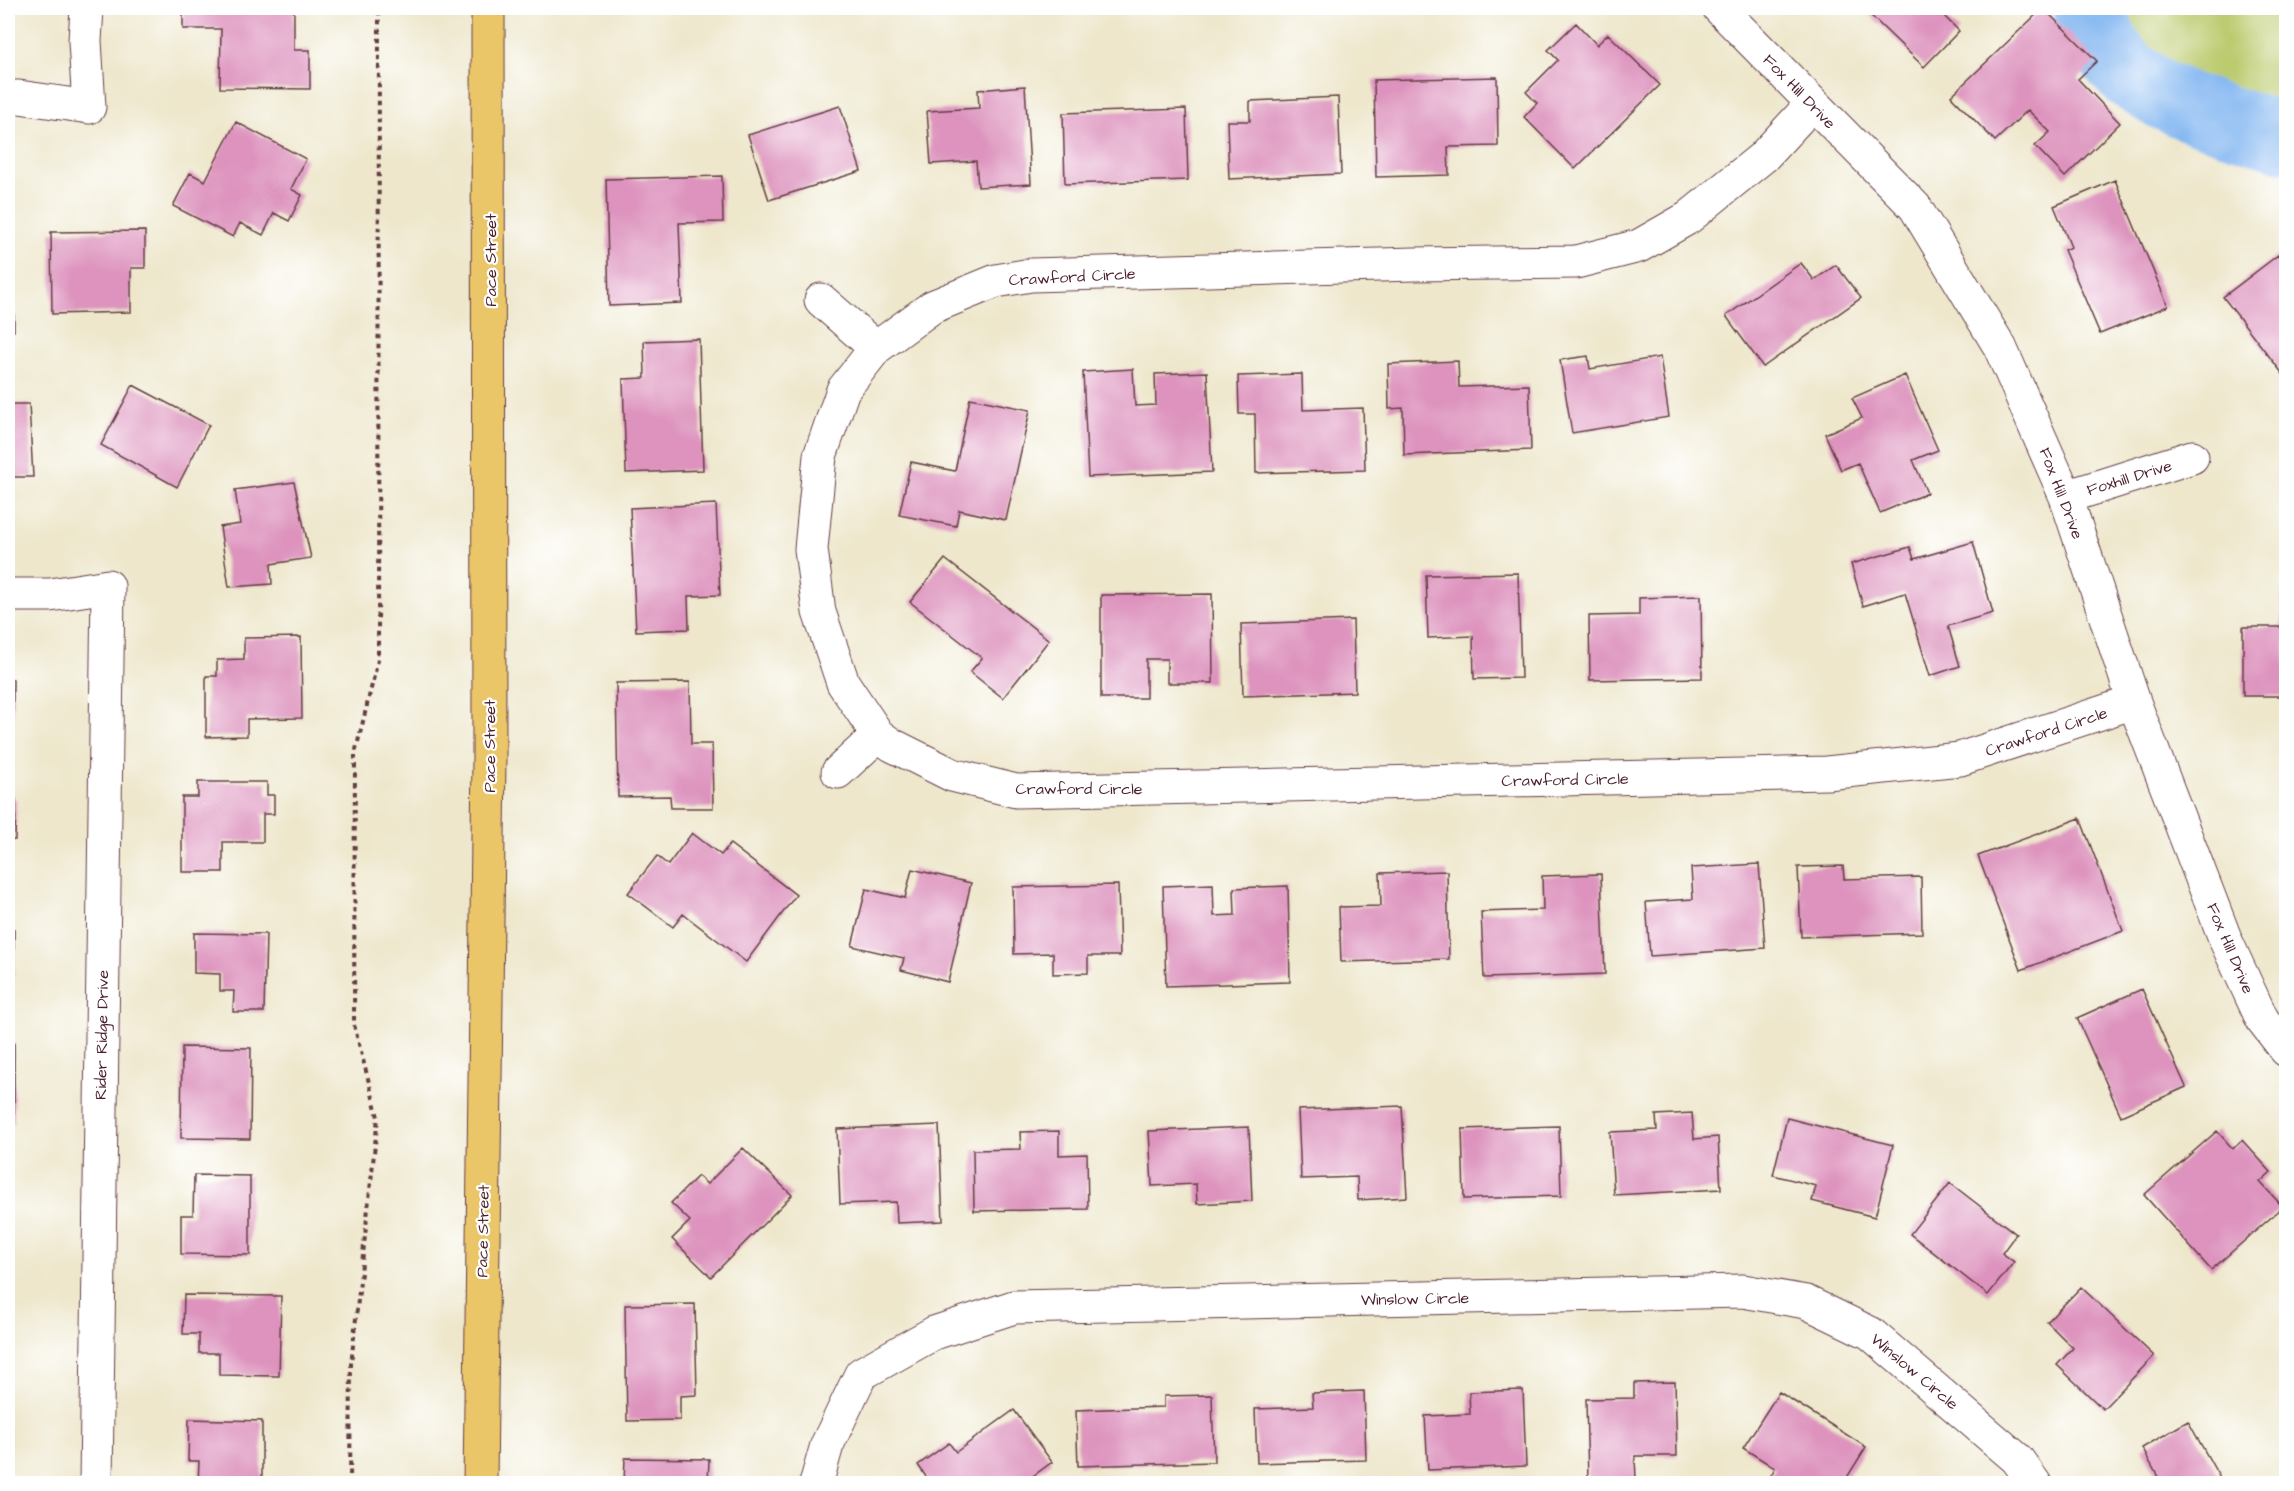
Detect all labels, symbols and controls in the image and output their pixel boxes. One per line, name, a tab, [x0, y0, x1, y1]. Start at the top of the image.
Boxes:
street label: Fox Hill Drive	[1758, 49, 1841, 134]
street label: Pace Street	[480, 213, 502, 306]
street label: Crawford Circle	[1008, 263, 1136, 291]
street label: Fox Hill Drive	[2034, 445, 2089, 542]
street label: Foxhill Drive	[2084, 454, 2175, 501]
street label: Pace Street	[479, 699, 501, 792]
street label: Crawford Circle	[1982, 702, 2110, 762]
street label: Crawford Circle	[1501, 768, 1629, 792]
street label: Crawford Circle	[1015, 778, 1143, 800]
street label: Fox Hill Drive	[2201, 900, 2259, 997]
street label: Rider Ridge Drive	[90, 970, 115, 1100]
street label: Pace Street	[471, 1184, 495, 1278]
street label: Winslow Circle	[1361, 1287, 1470, 1311]
street label: Winslow Circle	[1866, 1329, 1963, 1415]

